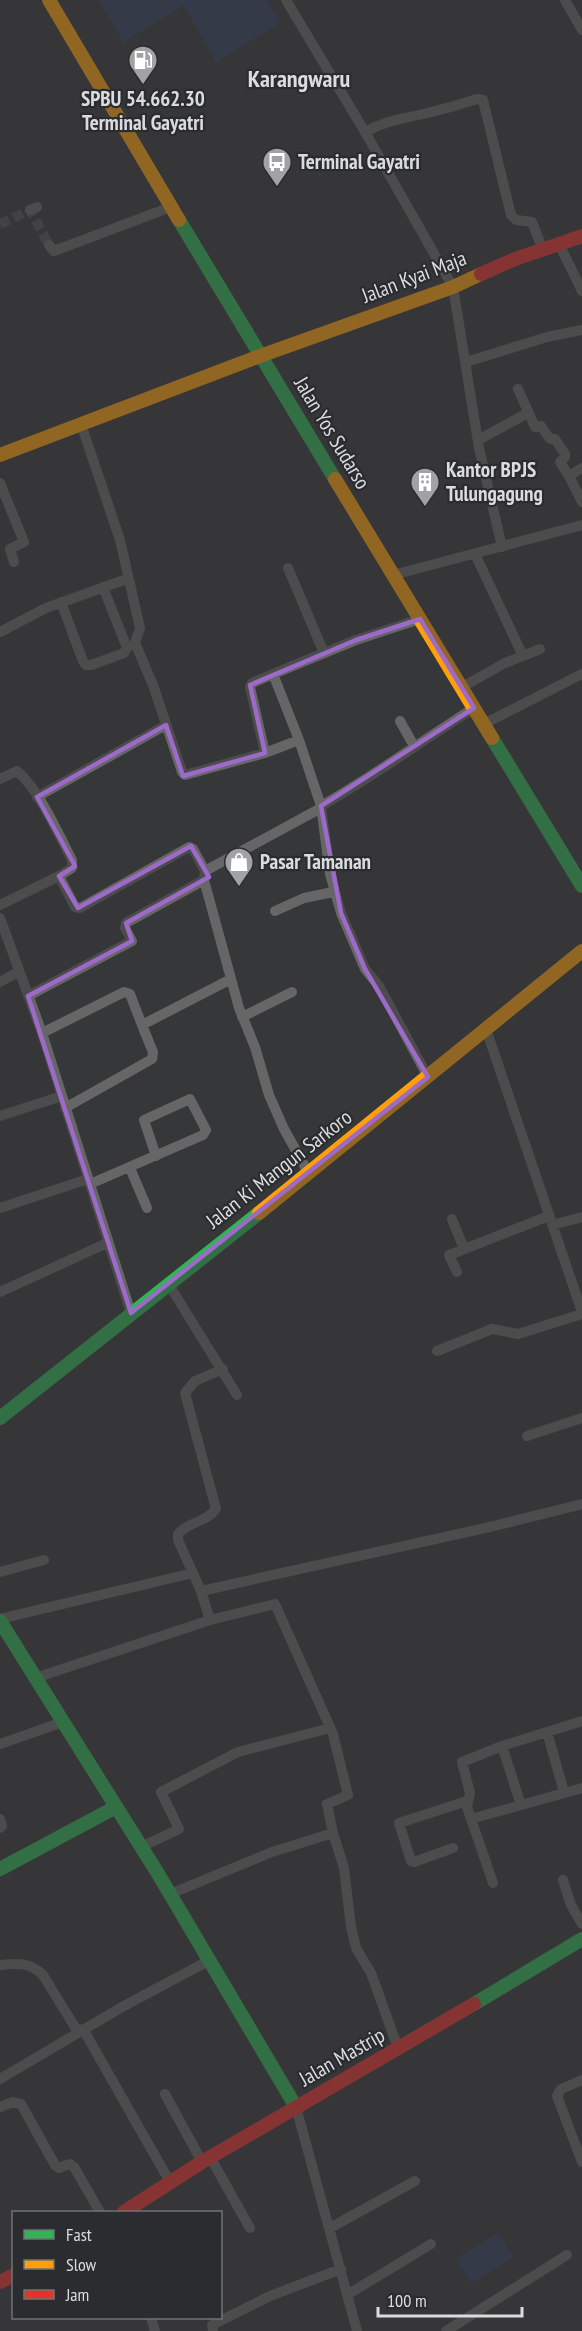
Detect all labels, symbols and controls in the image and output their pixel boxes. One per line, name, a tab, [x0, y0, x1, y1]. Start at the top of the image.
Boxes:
fuel station icon: SPBU 54.662.30 Terminal Gayatri	[127, 44, 159, 86]
district label: Karangwaru	[248, 63, 350, 94]
place label: SPBU 54.662.30 Terminal Gayatri	[81, 85, 205, 136]
bus stop icon: Terminal Gayatri	[261, 146, 293, 188]
place label: Terminal Gayatri	[298, 148, 420, 175]
street label: Jalan Kyai Maja	[357, 244, 470, 309]
street label: Jalan Yos Sudarso	[288, 371, 376, 494]
place label: Kantor BPJS Tulungagung	[446, 456, 543, 507]
building icon: Kantor BPJS Tulungagung	[409, 466, 441, 508]
shop icon: Pasar Tamanan	[223, 846, 255, 888]
place label: Pasar Tamanan	[260, 848, 371, 875]
street label: Jalan Ki Mangun Sarkoro	[200, 1103, 357, 1235]
street label: Jalan Mastrip	[293, 2021, 389, 2092]
legend	[12, 2211, 222, 2319]
text: Fast	[66, 2223, 92, 2246]
text: Slow	[66, 2253, 97, 2276]
scale bar	[378, 2280, 522, 2318]
text: Jam	[65, 2283, 89, 2306]
text: 100 m	[387, 2289, 427, 2312]

